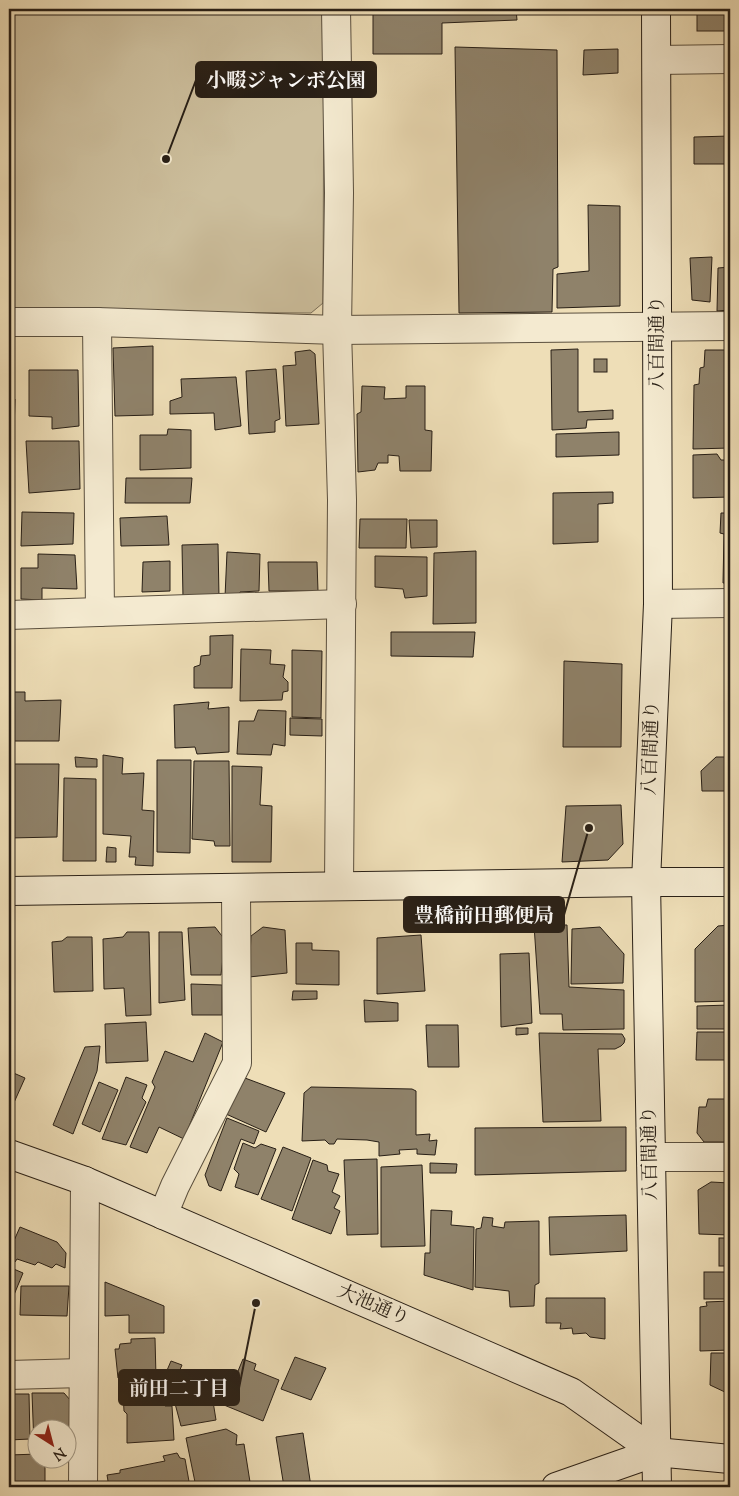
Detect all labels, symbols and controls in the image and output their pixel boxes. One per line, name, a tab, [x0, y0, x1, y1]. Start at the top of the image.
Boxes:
callout: 小畷ジャンボ公園	[196, 62, 376, 97]
text: 小畷ジャンボ公園	[206, 68, 366, 97]
street label: 八百間通り	[645, 295, 672, 391]
street label: 八百間通り	[637, 700, 667, 796]
callout: 豊橋前田郵便局	[404, 897, 564, 932]
text: 豊橋前田郵便局	[414, 903, 554, 932]
street label: 八百間通り	[637, 1105, 665, 1201]
street label: 大池通り	[333, 1279, 413, 1333]
callout: 前田二丁目	[119, 1370, 239, 1405]
text: 前田二丁目	[129, 1376, 229, 1405]
north arrow	[28, 1418, 78, 1468]
text: N	[48, 1442, 69, 1464]

